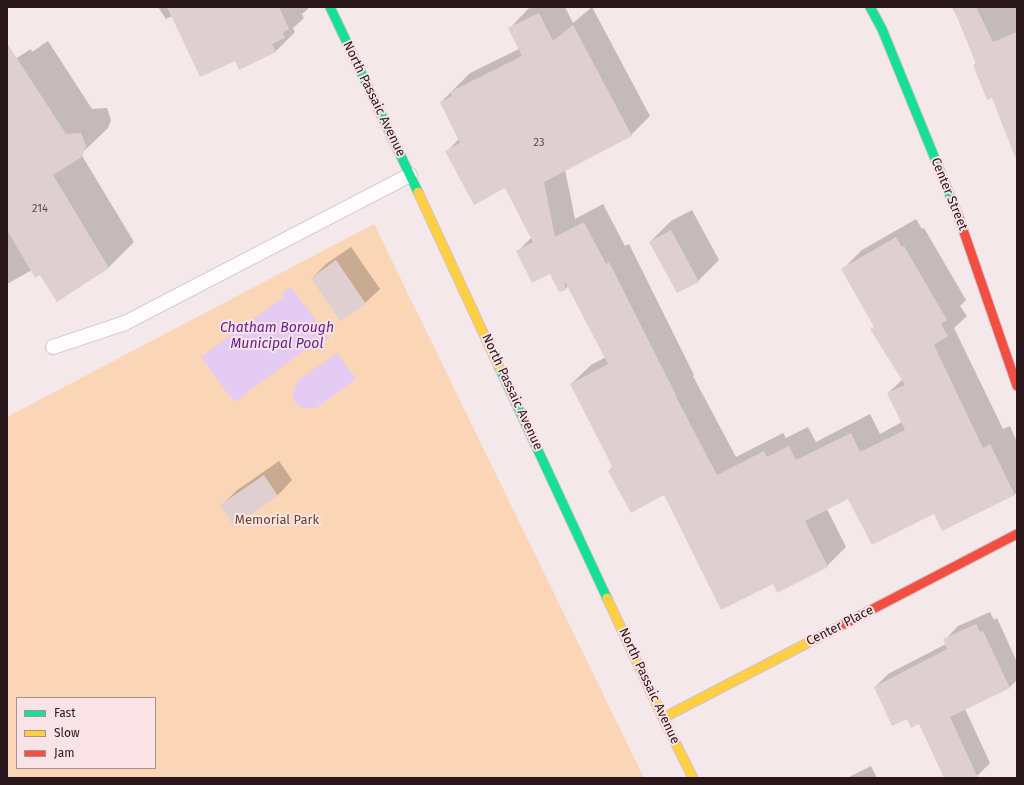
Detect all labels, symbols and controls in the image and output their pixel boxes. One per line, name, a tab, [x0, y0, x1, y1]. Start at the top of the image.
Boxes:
street label: North Passaic Avenue	[339, 39, 409, 159]
house number: 23	[534, 136, 544, 150]
street label: Center Street	[927, 155, 971, 233]
house number: 214	[32, 202, 48, 216]
water label: Chatham Borough Municipal Pool	[220, 320, 334, 352]
street label: North Passaic Avenue	[478, 331, 546, 453]
park label: Memorial Park	[235, 512, 319, 528]
street label: Center Place	[804, 602, 876, 650]
street label: North Passaic Avenue	[615, 625, 683, 747]
legend	[16, 697, 156, 769]
text: Fast	[54, 706, 76, 720]
text: Slow	[54, 726, 80, 740]
text: Jam	[54, 746, 74, 760]

